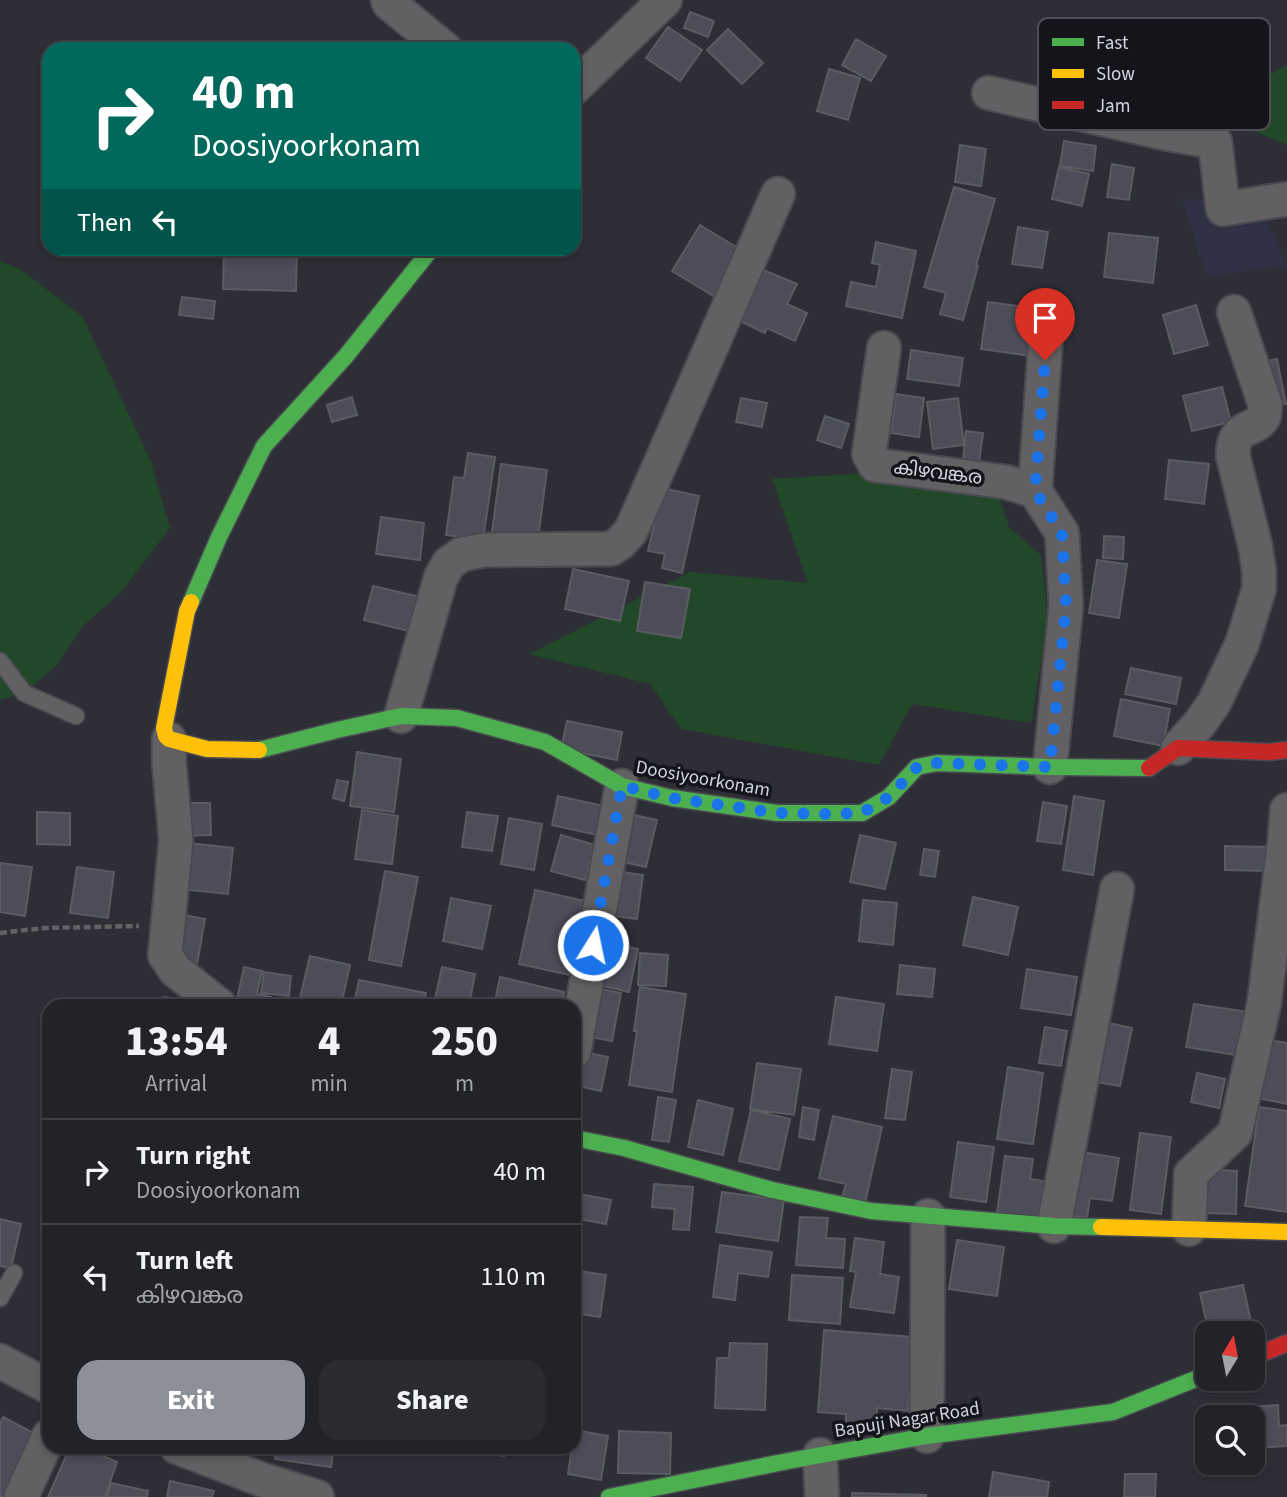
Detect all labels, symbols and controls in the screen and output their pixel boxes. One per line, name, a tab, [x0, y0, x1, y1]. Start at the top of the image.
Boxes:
legend	[1038, 18, 1270, 130]
text: Fast	[1096, 30, 1129, 57]
text: 40 m	[192, 58, 296, 128]
text: Slow	[1096, 61, 1135, 88]
icon: right	[77, 70, 168, 161]
text: Jam	[1096, 93, 1130, 120]
text: Doosiyoorkonam	[192, 123, 421, 169]
icon: left	[146, 203, 184, 241]
text: Then	[77, 204, 132, 241]
pin	[1015, 288, 1075, 360]
icon: arrive	[1026, 299, 1064, 337]
street label: കിഴവങ്കര	[892, 454, 984, 492]
street label: Doosiyoorkonam	[634, 754, 772, 804]
position arrow	[556, 908, 630, 982]
text: 13:54	[125, 1012, 228, 1072]
text: 4	[318, 1012, 340, 1072]
text: 250	[431, 1012, 498, 1072]
text: Arrival	[145, 1067, 207, 1100]
text: min	[311, 1067, 348, 1100]
text: m	[455, 1067, 474, 1100]
text: Turn right	[136, 1137, 251, 1174]
icon: right	[77, 1153, 115, 1191]
text: 40 m	[493, 1153, 546, 1190]
text: Doosiyoorkonam	[136, 1174, 301, 1207]
text: Turn left	[136, 1242, 233, 1279]
icon: left	[77, 1258, 115, 1296]
text: 110 m	[480, 1258, 546, 1295]
text: കിഴവങ്കര	[136, 1279, 243, 1312]
north arrow	[1195, 1321, 1265, 1391]
map controls	[1195, 1321, 1265, 1475]
button: Exit	[77, 1360, 305, 1440]
button: Share	[319, 1360, 546, 1440]
street label: Bapuji Nagar Road	[832, 1395, 982, 1445]
button: search	[1195, 1405, 1265, 1475]

